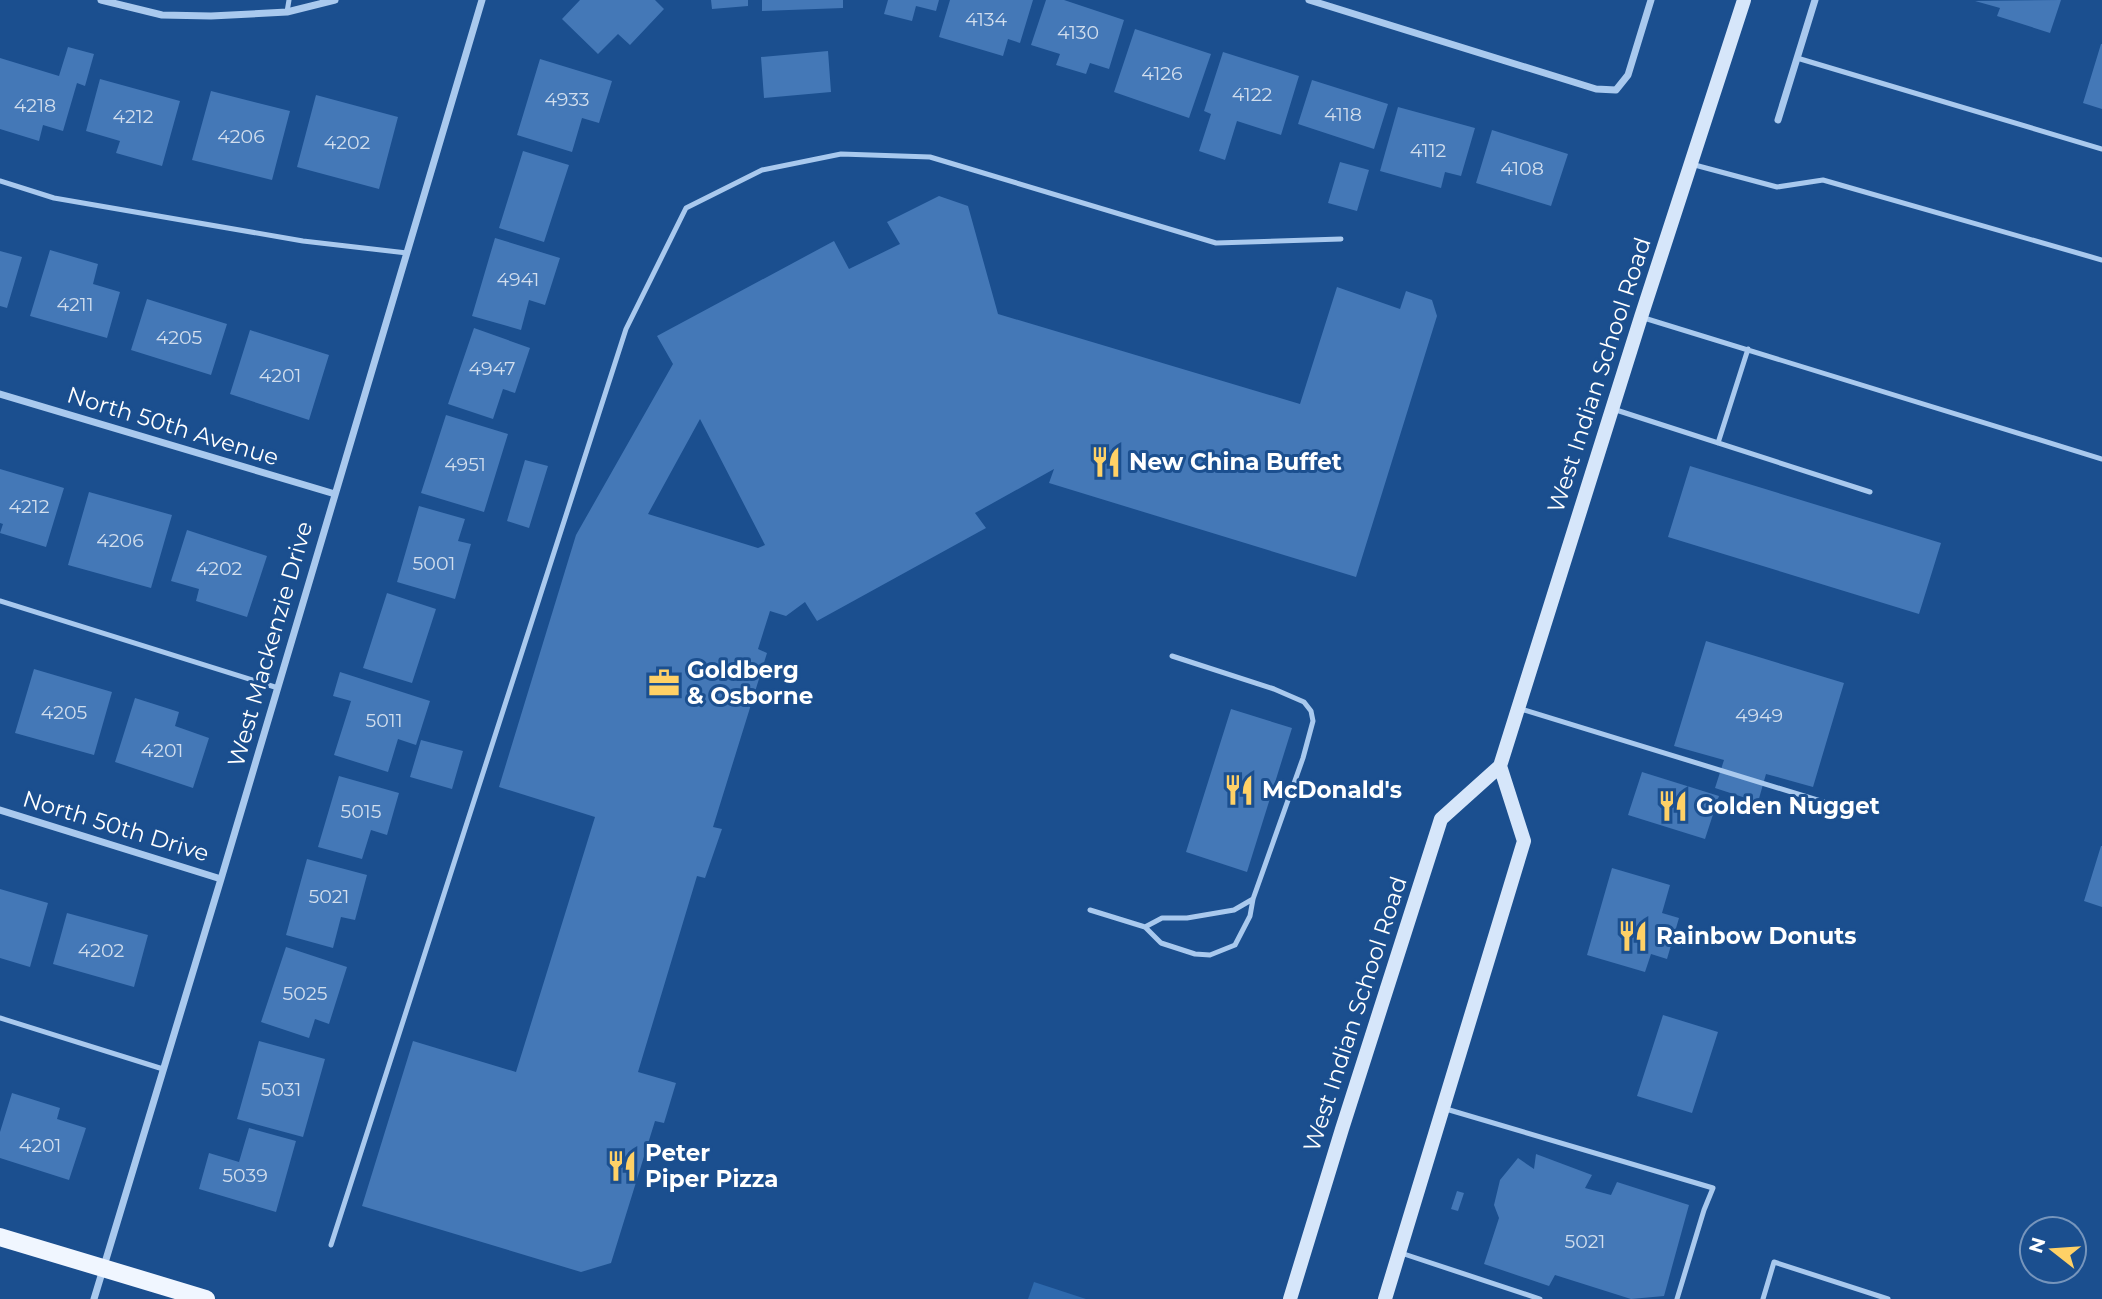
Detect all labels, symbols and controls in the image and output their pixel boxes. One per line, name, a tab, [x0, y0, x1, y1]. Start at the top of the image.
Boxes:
house number: 4134	[965, 8, 1008, 31]
house number: 4130	[1057, 21, 1099, 44]
house number: 4126	[1141, 62, 1183, 85]
house number: 4122	[1232, 83, 1272, 106]
house number: 4933	[544, 88, 590, 111]
house number: 4218	[14, 94, 56, 117]
house number: 4118	[1324, 103, 1362, 126]
house number: 4212	[113, 105, 154, 128]
house number: 4206	[217, 125, 265, 148]
house number: 4202	[324, 131, 371, 154]
house number: 4112	[1410, 139, 1446, 162]
house number: 4108	[1500, 157, 1544, 180]
street label: West Indian School Road	[1541, 234, 1657, 516]
house number: 4941	[497, 268, 539, 291]
house number: 4211	[56, 293, 94, 316]
house number: 4205	[156, 326, 203, 349]
house number: 4947	[469, 357, 515, 380]
house number: 4201	[259, 364, 301, 387]
street label: North 50th Avenue	[64, 380, 282, 472]
restaurant icon: New China Buffet	[1089, 445, 1123, 479]
place label: New China Buffet	[1129, 448, 1342, 476]
house number: 4951	[444, 453, 486, 476]
house number: 4212	[9, 495, 50, 518]
street label: West Mackenzie Drive	[222, 518, 318, 770]
house number: 4206	[96, 529, 144, 552]
house number: 5001	[413, 552, 455, 575]
house number: 4202	[196, 557, 243, 580]
place label: Goldberg & Osborne	[687, 656, 813, 710]
office icon: Goldberg & Osborne	[647, 666, 681, 700]
house number: 4205	[41, 701, 88, 724]
house number: 4949	[1735, 704, 1783, 727]
house number: 5011	[365, 709, 403, 732]
house number: 4201	[141, 739, 183, 762]
restaurant icon: McDonald's	[1222, 773, 1256, 807]
place label: McDonald's	[1262, 776, 1402, 804]
street label: North 50th Drive	[20, 784, 212, 868]
restaurant icon: Golden Nugget	[1656, 789, 1690, 823]
place label: Golden Nugget	[1696, 792, 1880, 820]
house number: 5015	[341, 800, 382, 823]
street label: West Indian School Road	[1297, 873, 1413, 1155]
house number: 5021	[309, 885, 349, 908]
restaurant icon: Rainbow Donuts	[1616, 919, 1650, 953]
place label: Rainbow Donuts	[1656, 922, 1856, 950]
house number: 4202	[78, 939, 125, 962]
house number: 5025	[283, 982, 328, 1005]
house number: 5031	[261, 1078, 301, 1101]
house number: 4201	[19, 1134, 61, 1157]
place label: Peter Piper Pizza	[645, 1139, 779, 1193]
restaurant icon: Peter Piper Pizza	[605, 1149, 639, 1183]
house number: 5039	[222, 1164, 268, 1187]
north arrow	[2018, 1215, 2088, 1285]
house number: 5021	[1565, 1230, 1605, 1253]
text: N	[2024, 1234, 2050, 1256]

